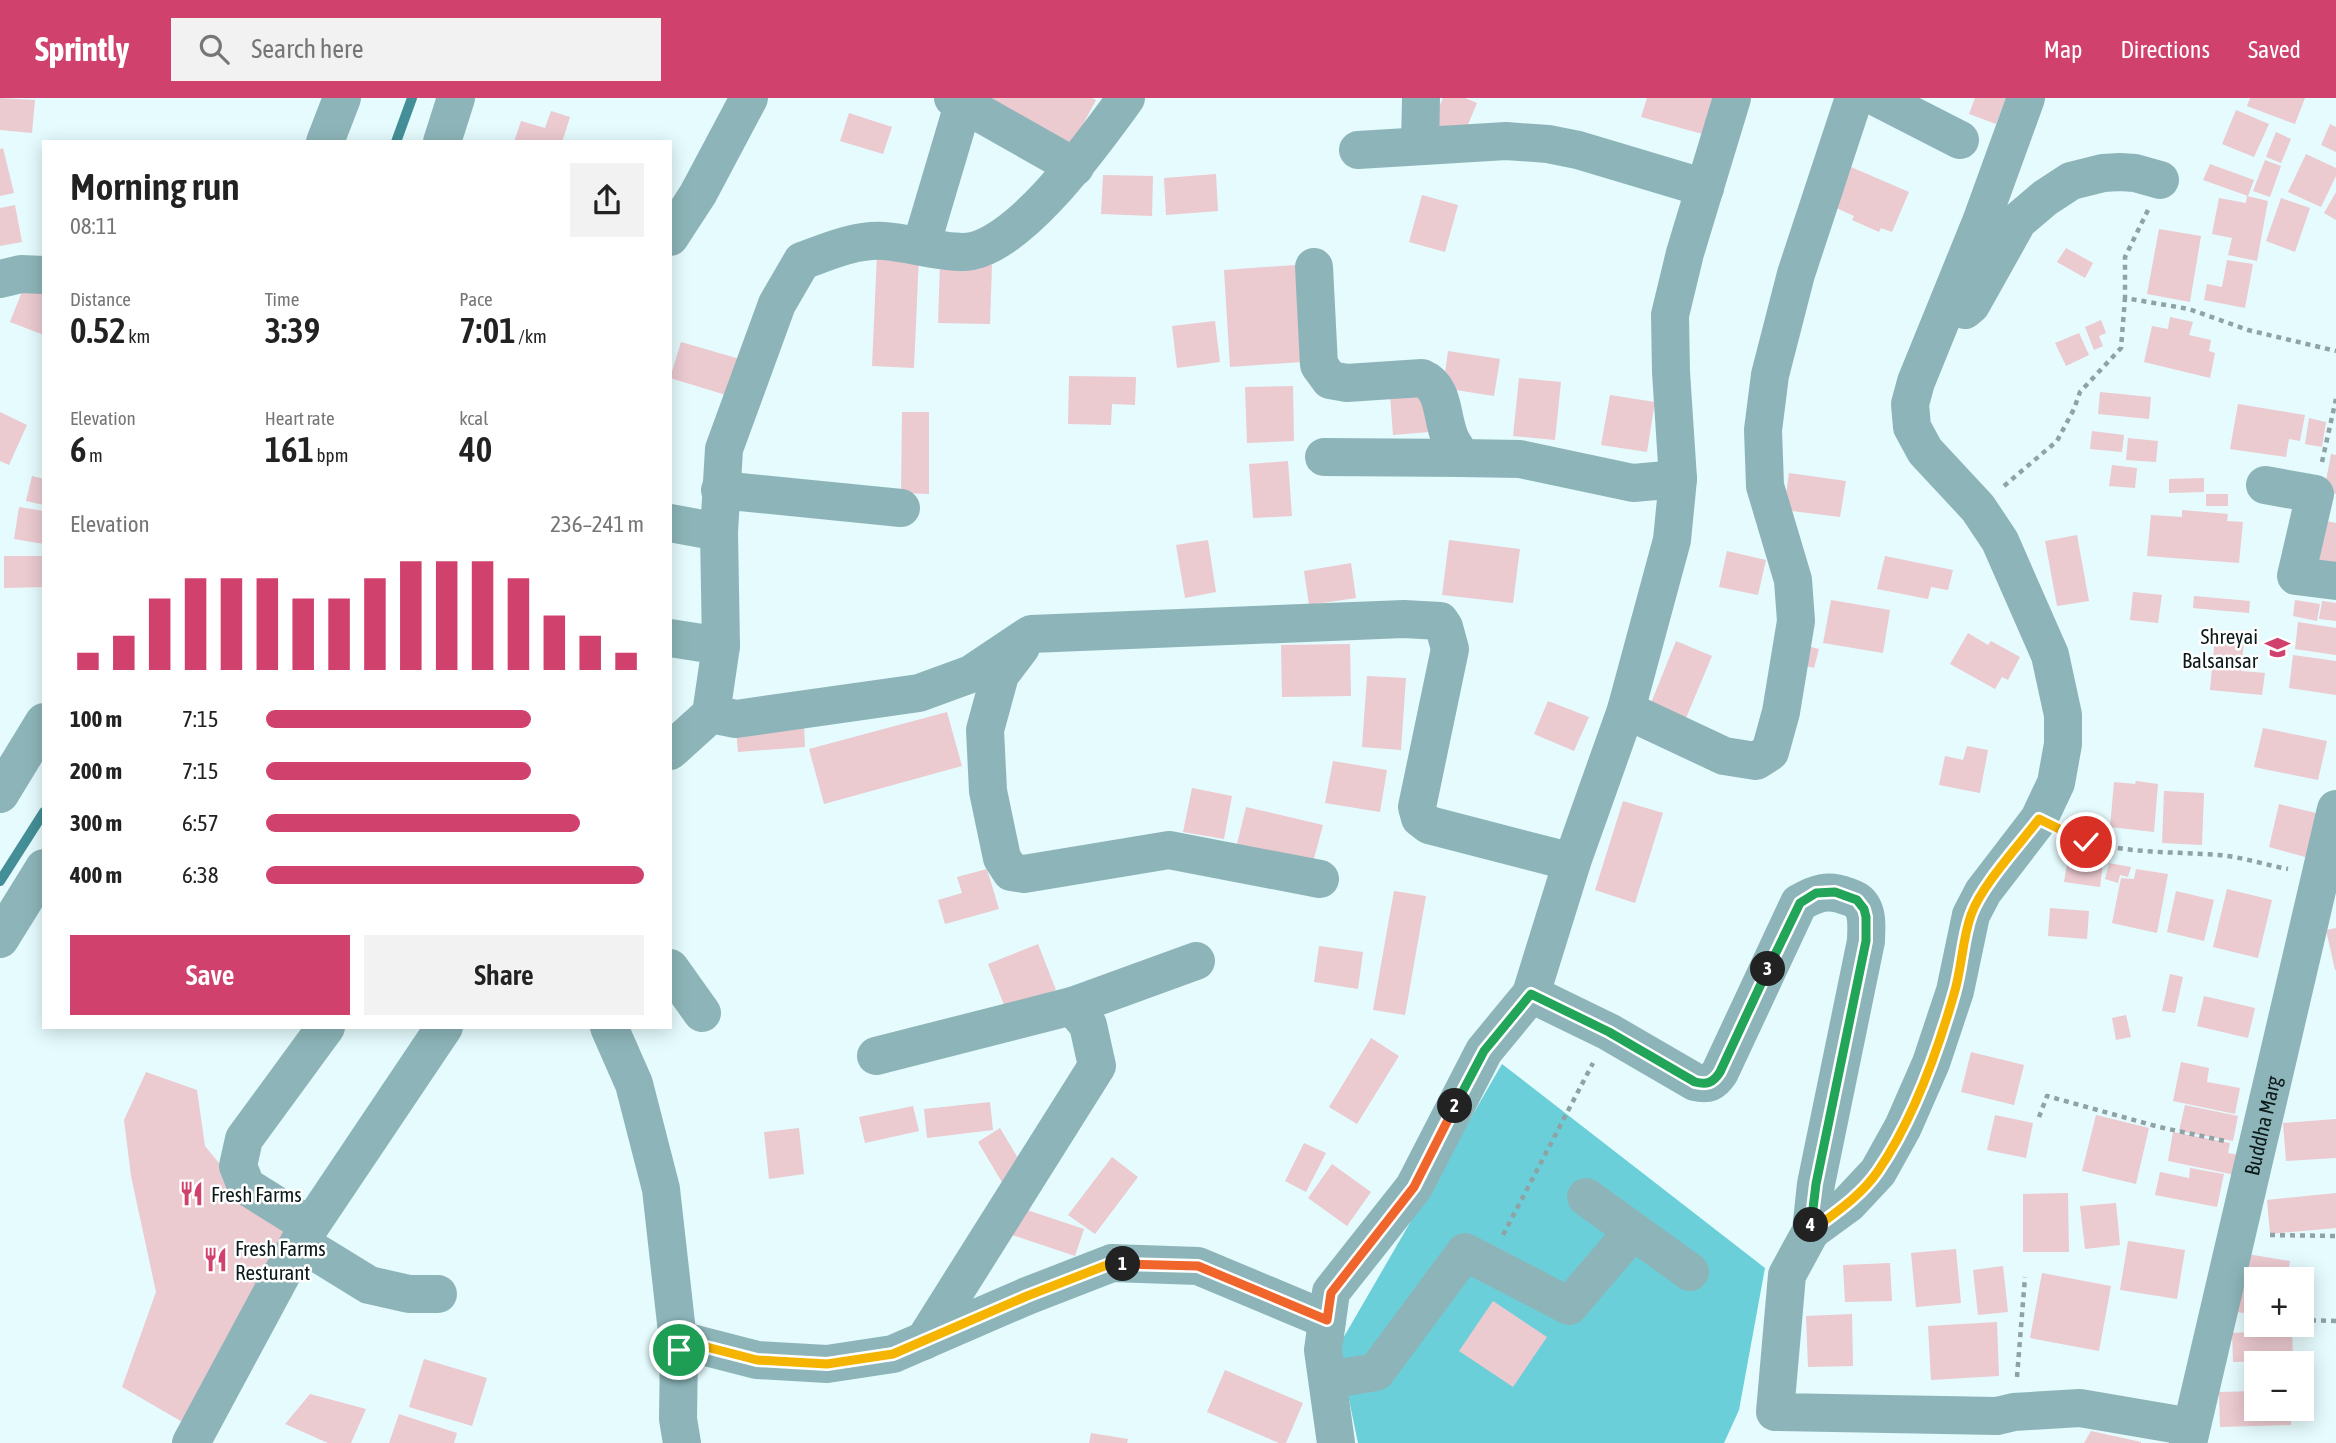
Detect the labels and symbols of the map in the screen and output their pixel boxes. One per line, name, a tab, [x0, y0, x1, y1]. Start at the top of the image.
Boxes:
place label: Shreyai Balsansar	[2182, 624, 2259, 672]
school or university icon: Shreyai Balsansar	[2264, 634, 2292, 662]
pin	[2056, 812, 2116, 872]
pin: 3	[1750, 952, 1786, 986]
street label: Buddha Marg	[2239, 1073, 2285, 1178]
pin: 2	[1438, 1088, 1472, 1124]
restaurant icon: Fresh Farms	[177, 1180, 205, 1208]
place label: Fresh Farms	[211, 1182, 302, 1206]
pin: 4	[1794, 1208, 1828, 1242]
place label: Fresh Farms Resturant	[235, 1236, 326, 1284]
restaurant icon: Fresh Farms Resturant	[201, 1246, 229, 1274]
pin: 1	[1106, 1246, 1140, 1282]
pin	[649, 1320, 709, 1380]

